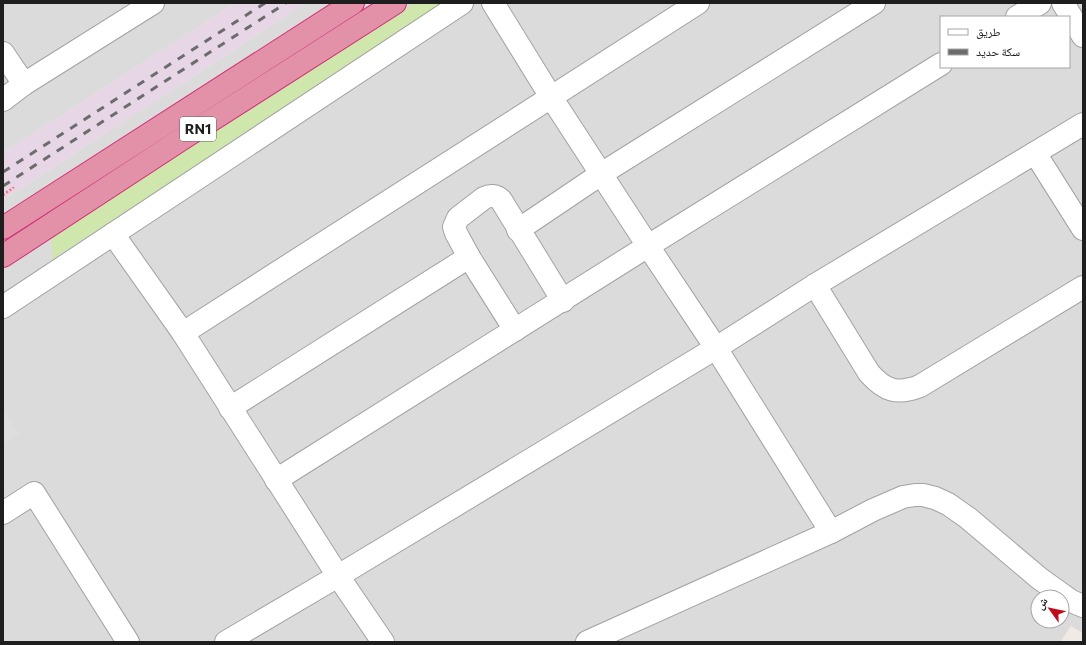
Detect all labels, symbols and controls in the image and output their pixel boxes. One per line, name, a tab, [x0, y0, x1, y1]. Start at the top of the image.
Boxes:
legend	[940, 16, 1070, 68]
text: طريق	[976, 24, 1001, 39]
text: سكة حديد	[976, 44, 1020, 59]
road number: RN1	[180, 117, 216, 141]
north arrow	[1030, 589, 1070, 629]
text: ش	[1033, 595, 1052, 613]

